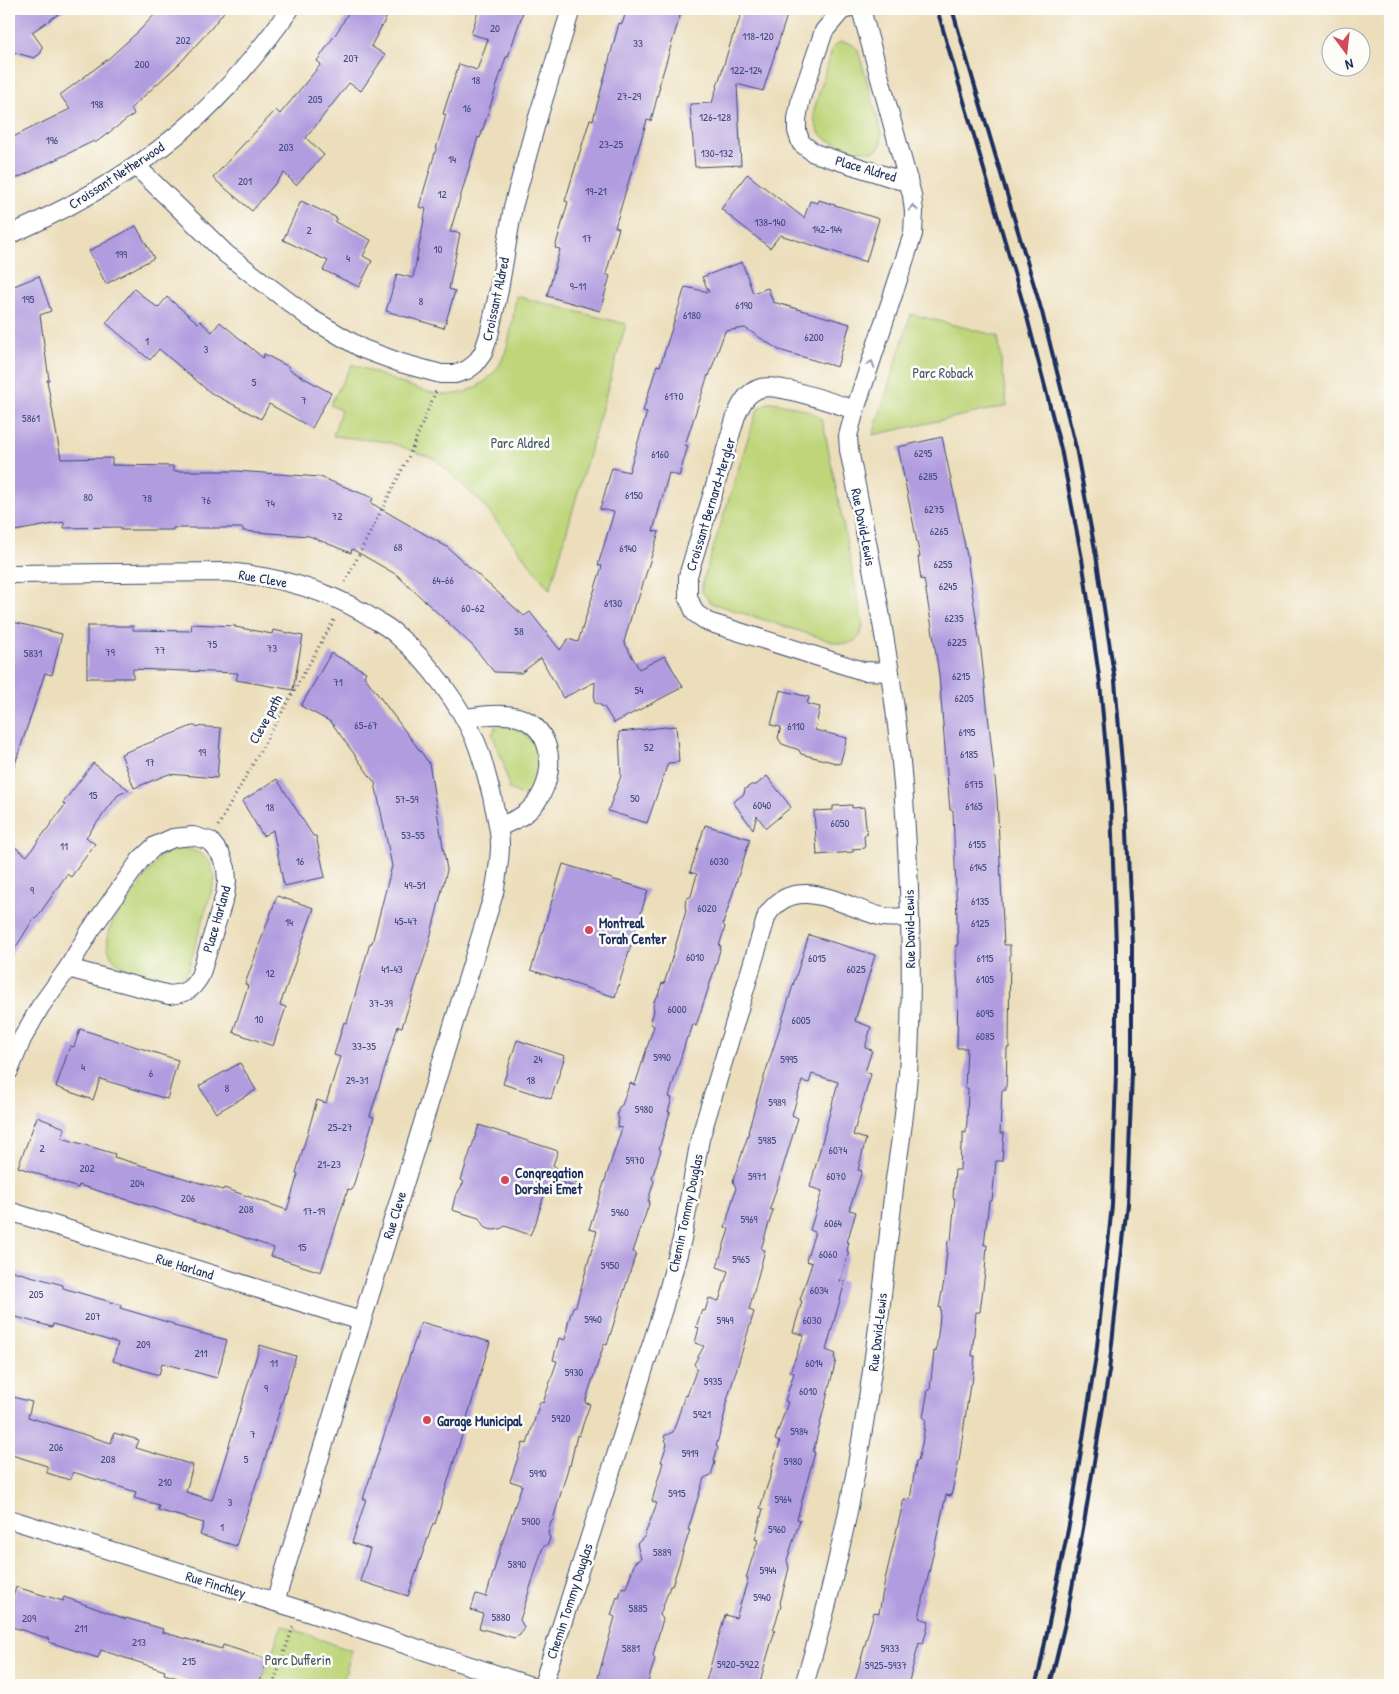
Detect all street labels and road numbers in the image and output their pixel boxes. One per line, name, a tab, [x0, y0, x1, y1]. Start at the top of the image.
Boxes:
street label: Croissant Netherwood	[65, 137, 168, 213]
street label: Place Aldred	[833, 150, 899, 186]
street label: Croissant Aldred	[477, 255, 513, 343]
street label: Croissant Bernard-Mergler	[681, 434, 741, 574]
street label: Rue David-Lewis	[847, 487, 881, 567]
street label: Rue Cleve	[237, 564, 289, 592]
street label: Cleve path	[244, 691, 287, 748]
street label: Place Harland	[197, 883, 235, 955]
street label: Rue David-Lewis	[899, 890, 919, 968]
street label: Chemin Tommy Douglas	[663, 1152, 708, 1274]
street label: Rue Cleve	[378, 1188, 410, 1241]
street label: Rue Harland	[154, 1248, 217, 1284]
street label: Rue David-Lewis	[863, 1292, 891, 1372]
street label: Chemin Tommy Douglas	[541, 1541, 598, 1662]
street label: Rue Finchley	[183, 1566, 248, 1603]

